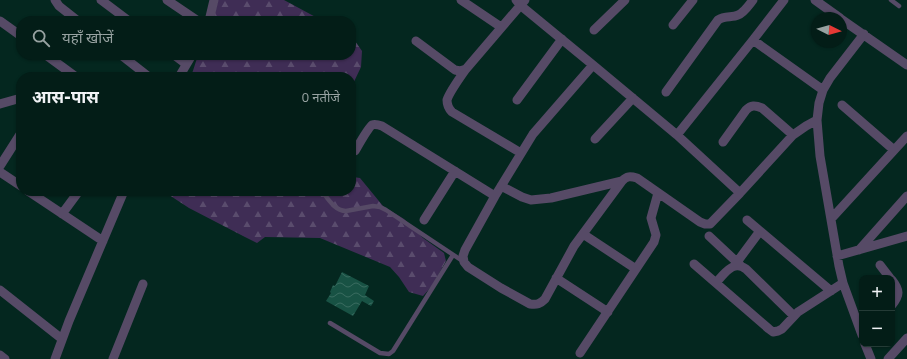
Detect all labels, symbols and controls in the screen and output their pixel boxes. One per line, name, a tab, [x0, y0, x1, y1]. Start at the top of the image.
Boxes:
north arrow	[811, 12, 847, 48]
search box	[16, 16, 356, 60]
icon: search	[30, 27, 52, 49]
text: यहाँ खोजें	[62, 28, 113, 47]
text: आस-पास	[32, 86, 99, 108]
text: 0 नतीजे	[301, 89, 340, 106]
map controls	[859, 275, 895, 347]
button: +	[859, 275, 895, 311]
button: −	[859, 311, 895, 347]

